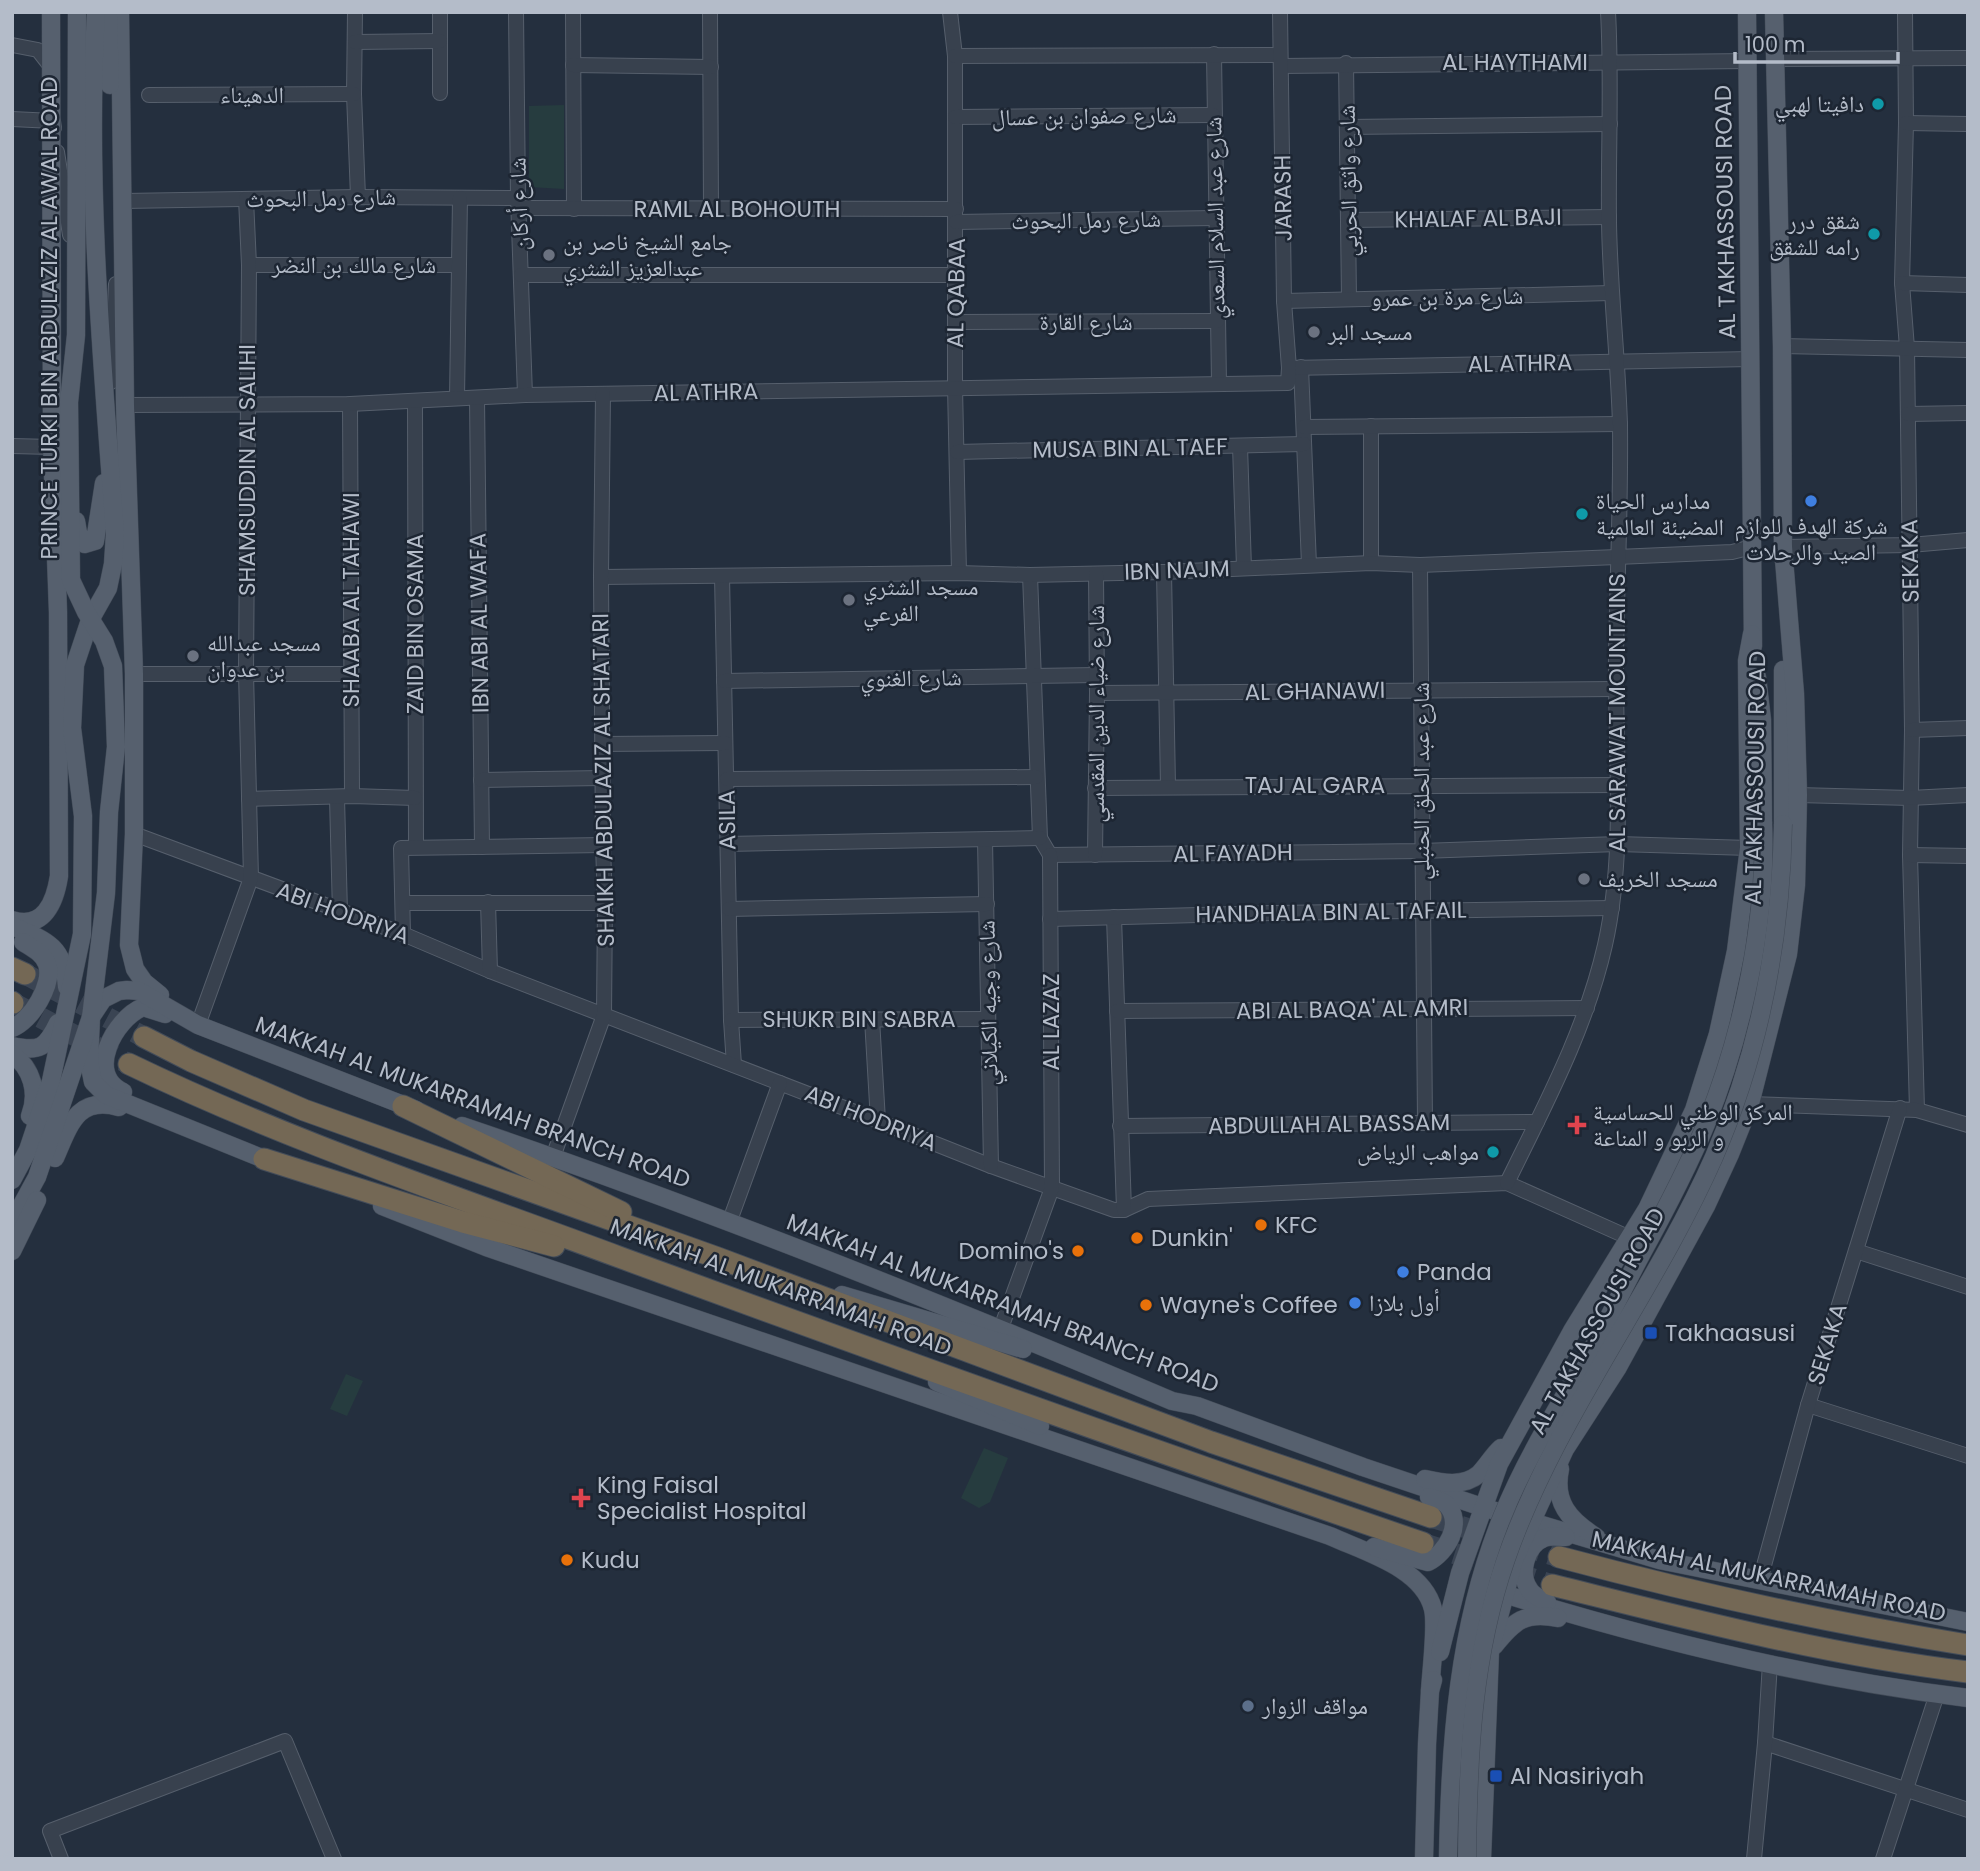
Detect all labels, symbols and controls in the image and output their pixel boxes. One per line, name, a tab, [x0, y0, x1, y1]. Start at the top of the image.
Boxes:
scale bar	[1735, 21, 1898, 65]
text: 100 m	[1745, 30, 1805, 59]
street label: AL HAYTHAMI	[1442, 46, 1588, 78]
street label: PRINCE TURKI BIN ABDULAZIZ AL AWAL ROAD	[33, 77, 65, 559]
street label: الدهيناء	[220, 79, 284, 111]
street label: AL TAKHASSOUSI ROAD	[1707, 85, 1743, 339]
place label: دافيتا لهبي	[1775, 88, 1864, 123]
marker: دافيتا لهبي	[1870, 96, 1886, 112]
street label: شارع صفوان بن عسال	[991, 98, 1177, 134]
street label: شارع واثق الحربي	[1331, 105, 1368, 257]
street label: شارع عبد السلام السعدي	[1197, 116, 1236, 320]
street label: JARASH	[1266, 154, 1300, 242]
street label: شارع أركان	[501, 157, 537, 251]
street label: شارع رمل البحوث	[246, 181, 396, 215]
street label: RAML AL BOHOUTH	[633, 193, 841, 225]
street label: KHALAF AL BAJI	[1394, 201, 1562, 235]
street label: شارع رمل البحوث	[1011, 203, 1161, 237]
place label: شقق درر رامه للشقق	[1769, 205, 1860, 263]
place label: جامع الشيخ ناصر بن عبدالعزيز الشثري	[563, 226, 732, 287]
marker: شقق درر رامه للشقق	[1866, 226, 1882, 242]
street label: AL QABAA	[939, 238, 973, 348]
marker: جامع الشيخ ناصر بن عبدالعزيز الشثري	[541, 247, 557, 263]
street label: شارع مالك بن النضر	[271, 249, 436, 281]
street label: شارع مرة بن عمرو	[1371, 280, 1523, 314]
street label: شارع القارة	[1039, 306, 1133, 338]
place label: مسجد البر	[1327, 316, 1412, 348]
marker: مسجد البر	[1306, 324, 1322, 340]
street label: SHAMSUDDIN AL SALIHI	[231, 344, 263, 596]
street label: AL ATHRA	[1467, 346, 1573, 380]
street label: AL ATHRA	[653, 375, 759, 409]
street label: MUSA BIN AL TAEF	[1032, 430, 1228, 466]
place label: مدارس الحياة المضيئة العالمية	[1596, 485, 1724, 543]
street label: SHAABA AL TAHAWI	[335, 492, 367, 708]
marker: شركة الهدف للوازم الصيد والرحلات	[1803, 493, 1819, 509]
marker: مدارس الحياة المضيئة العالمية	[1574, 506, 1590, 522]
place label: شركة الهدف للوازم الصيد والرحلات	[1734, 510, 1888, 568]
street label: SEKAKA	[1893, 519, 1927, 603]
street label: IBN ABI AL WAFA	[461, 533, 497, 713]
street label: ZAID BIN OSAMA	[399, 534, 431, 714]
street label: IBN NAJM	[1124, 552, 1230, 588]
place label: مسجد الشثري الفرعي	[863, 571, 978, 632]
street label: AL SARAWAT MOUNTAINS	[1601, 573, 1633, 853]
marker: مسجد الشثري الفرعي	[841, 592, 857, 608]
street label: شارع ضياء الدين المقدسي	[1080, 605, 1115, 823]
street label: SHAIKH ABDULAZIZ AL SHATARI	[584, 613, 622, 947]
place label: مسجد عبدالله بن عدوان	[207, 627, 321, 685]
marker: مسجد عبدالله بن عدوان	[185, 648, 201, 664]
street label: AL TAKHASSOUSI ROAD	[1737, 651, 1773, 905]
street label: شارع الغنوي	[860, 661, 962, 698]
street label: AL GHANAWI	[1244, 674, 1386, 708]
street label: شارع عبد الحلق الحنبلي	[1405, 682, 1440, 880]
street label: TAJ AL GARA	[1245, 769, 1385, 801]
street label: ASILA	[710, 790, 744, 850]
street label: AL FAYADH	[1173, 836, 1293, 870]
place label: مسجد الخريف	[1598, 863, 1718, 895]
marker: مسجد الخريف	[1576, 871, 1592, 887]
street label: ABI HODRIYA	[272, 874, 414, 952]
street label: HANDHALA BIN AL TAFAIL	[1195, 894, 1467, 930]
street label: شارع وجيه الكيلاني	[971, 920, 1008, 1086]
street label: AL LAZAZ	[1035, 973, 1067, 1071]
street label: ABI AL BAQA' AL AMRI	[1235, 991, 1469, 1027]
street label: SHUKR BIN SABRA	[762, 1003, 956, 1035]
street label: MAKKAH AL MUKARRAMAH BRANCH ROAD	[251, 1008, 695, 1196]
street label: ABI HODRIYA	[800, 1077, 942, 1159]
place label: المركز الوطني للحساسية و الربو و المناعة	[1593, 1096, 1793, 1154]
street label: ABDULLAH AL BASSAM	[1208, 1106, 1450, 1142]
marker: المركز الوطني للحساسية و الربو و المناعة	[1567, 1115, 1587, 1135]
place label: مواهب الرياض	[1357, 1136, 1479, 1168]
marker: مواهب الرياض	[1485, 1144, 1501, 1160]
street label: AL TAKHASSOUSI ROAD	[1521, 1202, 1673, 1440]
street label: MAKKAH AL MUKARRAMAH BRANCH ROAD	[782, 1205, 1224, 1401]
place label: KFC	[1275, 1209, 1318, 1241]
street label: MAKKAH AL MUKARRAMAH ROAD	[606, 1210, 956, 1364]
marker: KFC	[1253, 1217, 1269, 1233]
place label: Dunkin'	[1151, 1222, 1233, 1254]
marker: Dunkin'	[1129, 1230, 1145, 1246]
place label: Domino's	[959, 1235, 1064, 1267]
marker: Domino's	[1070, 1243, 1086, 1259]
place label: Panda	[1417, 1256, 1492, 1288]
marker: Panda	[1395, 1264, 1411, 1280]
place label: أول بلازا	[1369, 1287, 1440, 1319]
place label: Wayne's Coffee	[1160, 1289, 1338, 1321]
marker: أول بلازا	[1347, 1295, 1363, 1311]
marker: Wayne's Coffee	[1138, 1297, 1154, 1313]
street label: SEKAKA	[1799, 1299, 1855, 1389]
place label: Takhaasusi	[1665, 1317, 1795, 1349]
marker: Takhaasusi	[1643, 1325, 1659, 1341]
place label: King Faisal Specialist Hospital	[597, 1469, 807, 1527]
marker: King Faisal Specialist Hospital	[571, 1488, 591, 1508]
street label: MAKKAH AL MUKARRAMAH ROAD	[1589, 1523, 1949, 1629]
place label: Kudu	[581, 1544, 640, 1576]
marker: Kudu	[559, 1552, 575, 1568]
place label: مواقف الزوار	[1261, 1690, 1368, 1722]
marker: مواقف الزوار	[1240, 1698, 1256, 1714]
place label: Al Nasiriyah	[1510, 1760, 1644, 1792]
marker: Al Nasiriyah	[1488, 1768, 1504, 1784]

